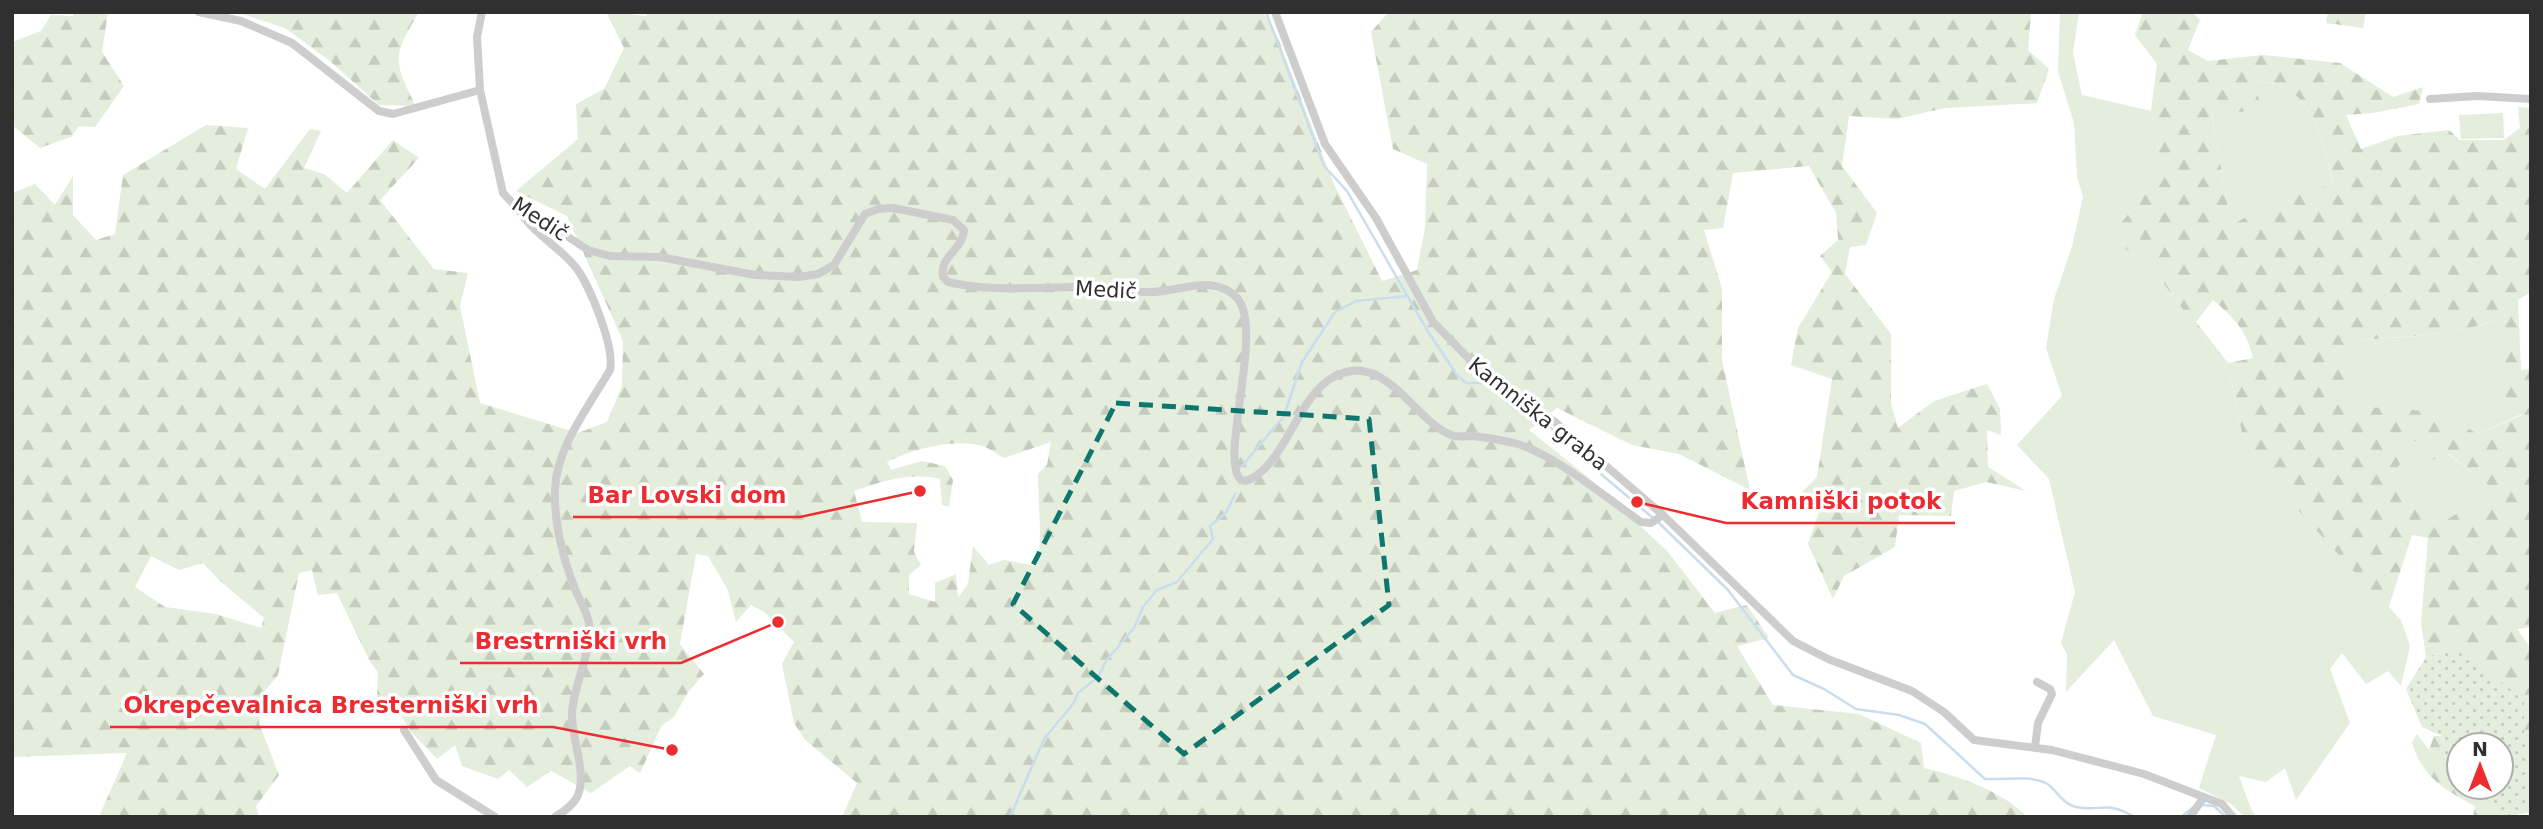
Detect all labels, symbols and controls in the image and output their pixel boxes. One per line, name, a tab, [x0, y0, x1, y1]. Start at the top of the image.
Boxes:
street label: Medič	[508, 192, 572, 246]
street label: Medič	[1075, 276, 1137, 304]
street label: Kamniška graba	[1464, 352, 1612, 476]
callout: Bar Lovski dom	[573, 473, 800, 517]
callout: Kamniški potok	[1726, 479, 1955, 523]
text: Bar Lovski dom	[588, 482, 786, 508]
text: Kamniški potok	[1741, 488, 1942, 514]
callout: Brestrniški vrh	[460, 619, 681, 663]
text: Brestrniški vrh	[475, 628, 667, 654]
callout: Okrepčevalnica Bresterniški vrh	[110, 683, 553, 727]
text: Okrepčevalnica Bresterniški vrh	[123, 692, 539, 718]
north arrow	[2445, 731, 2515, 801]
text: N	[2472, 738, 2488, 760]

